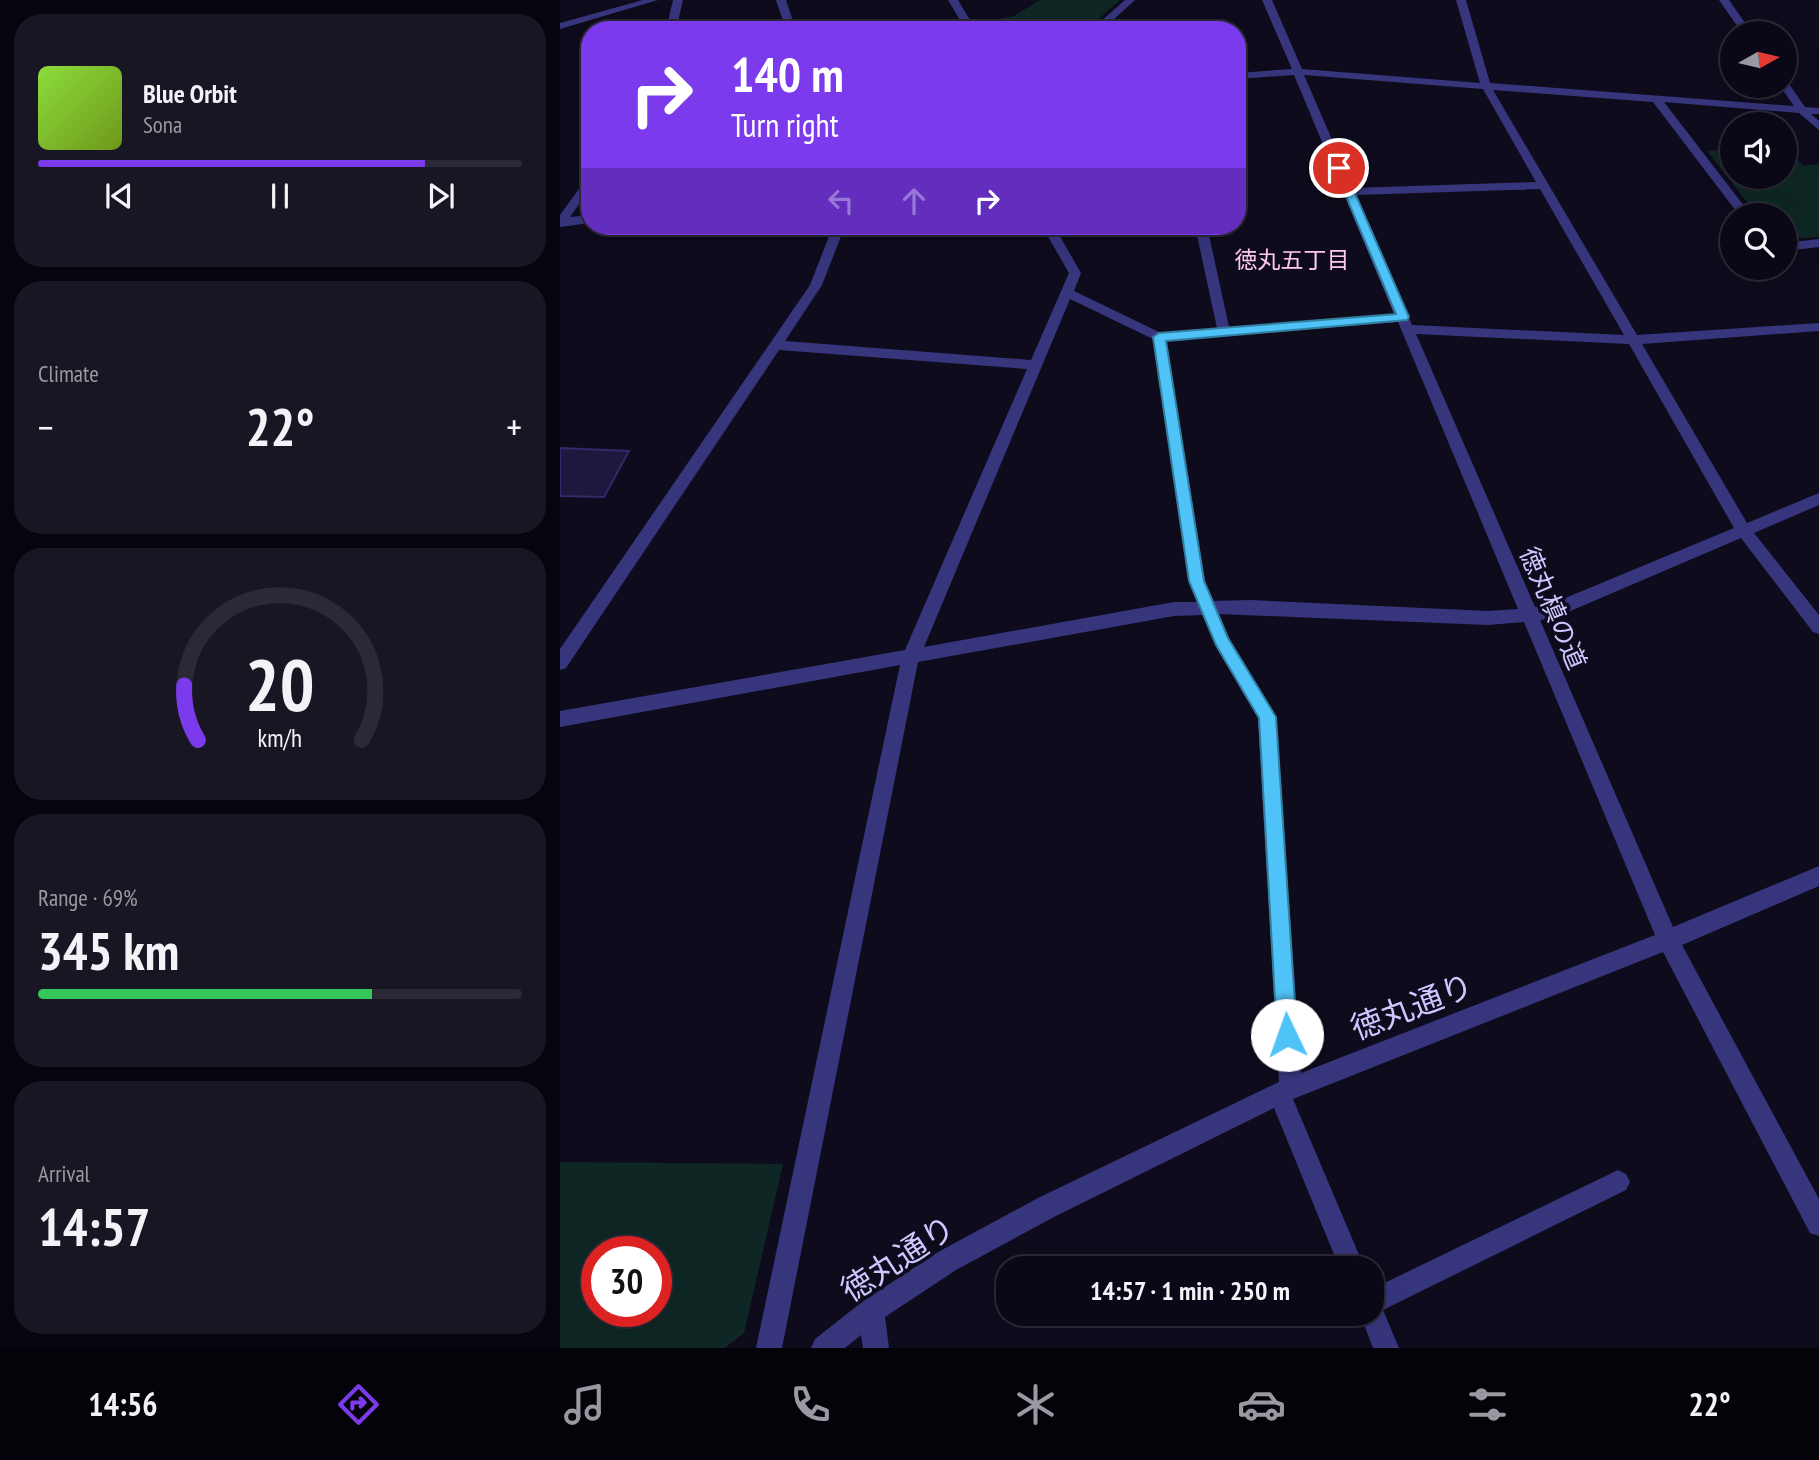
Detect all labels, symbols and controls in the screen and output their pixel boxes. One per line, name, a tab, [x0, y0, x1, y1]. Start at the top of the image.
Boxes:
north arrow	[1720, 21, 1797, 98]
map controls	[1720, 21, 1797, 280]
text: 140 m	[731, 42, 844, 106]
icon: right	[616, 49, 707, 140]
text: Blue Orbit	[143, 77, 237, 110]
text: Turn right	[731, 104, 839, 146]
text: Sona	[143, 110, 182, 139]
button: sound	[1720, 112, 1797, 189]
pin	[1309, 138, 1369, 198]
icon: arrive	[1320, 149, 1358, 187]
icon: previous	[100, 177, 138, 215]
icon: pause	[261, 177, 299, 215]
icon: next	[422, 177, 460, 215]
icon: left	[822, 182, 860, 220]
icon: ahead	[895, 182, 933, 220]
icon: right	[968, 182, 1006, 220]
button: search	[1720, 203, 1797, 280]
district label: 徳丸五丁目	[1235, 245, 1350, 274]
text: Climate	[38, 359, 99, 388]
text: 22°	[246, 393, 314, 460]
text: −	[38, 402, 54, 451]
text: +	[506, 402, 522, 451]
street label: 徳丸槙の道	[1513, 542, 1594, 674]
text: 20	[245, 636, 315, 730]
text: km/h	[258, 722, 302, 754]
text: Range · 69%	[38, 883, 138, 912]
text: 345 km	[38, 917, 179, 984]
street label: 徳丸通り	[1344, 964, 1479, 1049]
position arrow	[1250, 998, 1324, 1072]
text: Arrival	[38, 1159, 90, 1188]
text: 14:57	[38, 1193, 150, 1260]
street label: 徳丸通り	[832, 1206, 963, 1311]
speed limit sign: 30	[581, 1236, 672, 1327]
text: 14:57 · 1 min · 250 m	[1090, 1274, 1290, 1307]
icon: directions	[334, 1380, 383, 1429]
icon: music	[560, 1380, 609, 1429]
icon: phone	[786, 1380, 835, 1429]
icon: climate	[1011, 1380, 1060, 1429]
icon: car	[1237, 1380, 1286, 1429]
icon: filters	[1463, 1380, 1512, 1429]
text: 14:56	[88, 1383, 158, 1425]
text: 22°	[1688, 1383, 1731, 1425]

